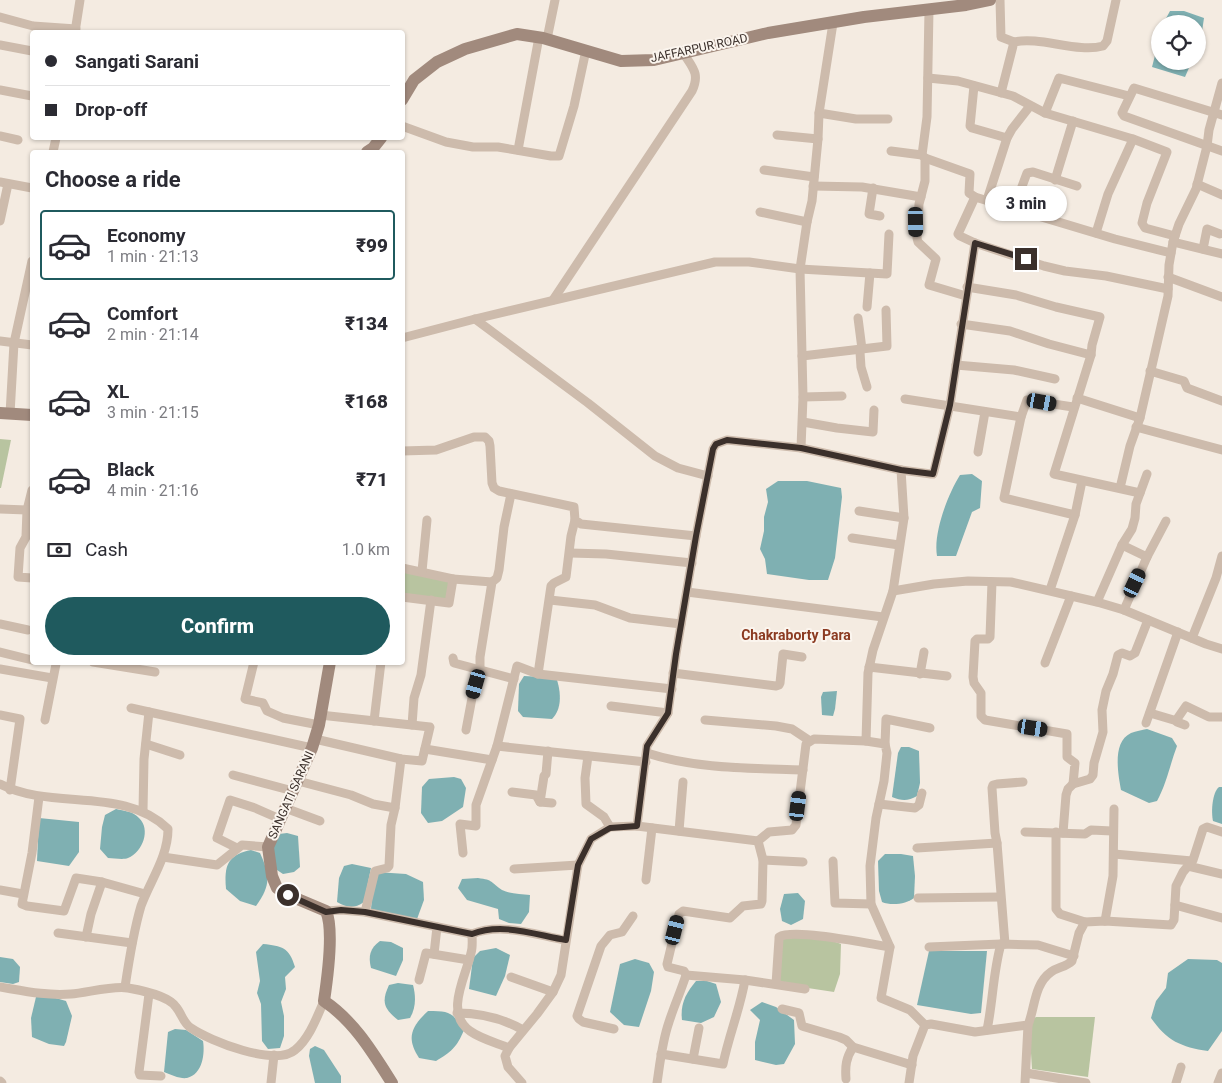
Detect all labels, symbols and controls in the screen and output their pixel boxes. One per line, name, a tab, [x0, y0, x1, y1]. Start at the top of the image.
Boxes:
map controls	[1151, 15, 1206, 70]
button: locate	[1151, 15, 1206, 70]
street label: JAFFARPUR ROAD	[649, 31, 749, 65]
text: Sangati Sarani	[75, 50, 199, 73]
text: Drop-off	[75, 98, 147, 121]
text: Choose a ride	[45, 167, 181, 192]
callout: 3 min	[985, 186, 1067, 222]
text: 3 min	[1006, 194, 1046, 213]
car	[908, 207, 923, 237]
icon: car	[47, 223, 92, 268]
text: Economy	[107, 224, 186, 247]
text: ₹99	[356, 234, 388, 257]
text: 1 min · 21:13	[107, 247, 199, 266]
route end	[1015, 248, 1037, 270]
icon: car	[47, 301, 92, 346]
text: Comfort	[107, 302, 178, 325]
text: ₹134	[345, 312, 388, 335]
text: 2 min · 21:14	[107, 325, 199, 344]
icon: car	[47, 379, 92, 424]
text: XL	[107, 380, 129, 403]
text: ₹168	[345, 390, 388, 413]
car	[1025, 392, 1058, 412]
text: 3 min · 21:15	[107, 403, 199, 422]
icon: car	[47, 457, 92, 502]
text: Black	[107, 458, 154, 481]
text: ₹71	[356, 468, 388, 491]
text: 4 min · 21:16	[107, 481, 199, 500]
icon: cash	[45, 536, 73, 564]
text: Cash	[85, 538, 128, 561]
text: 1.0 km	[342, 540, 390, 559]
car	[1121, 566, 1148, 600]
button: Confirm	[45, 597, 390, 655]
district label: Chakraborty Para	[741, 627, 851, 643]
car	[464, 668, 487, 700]
car	[1017, 718, 1048, 738]
street label: SANGATI SARANI	[265, 749, 317, 841]
car	[788, 790, 807, 822]
route start	[277, 884, 299, 906]
car	[664, 914, 685, 946]

